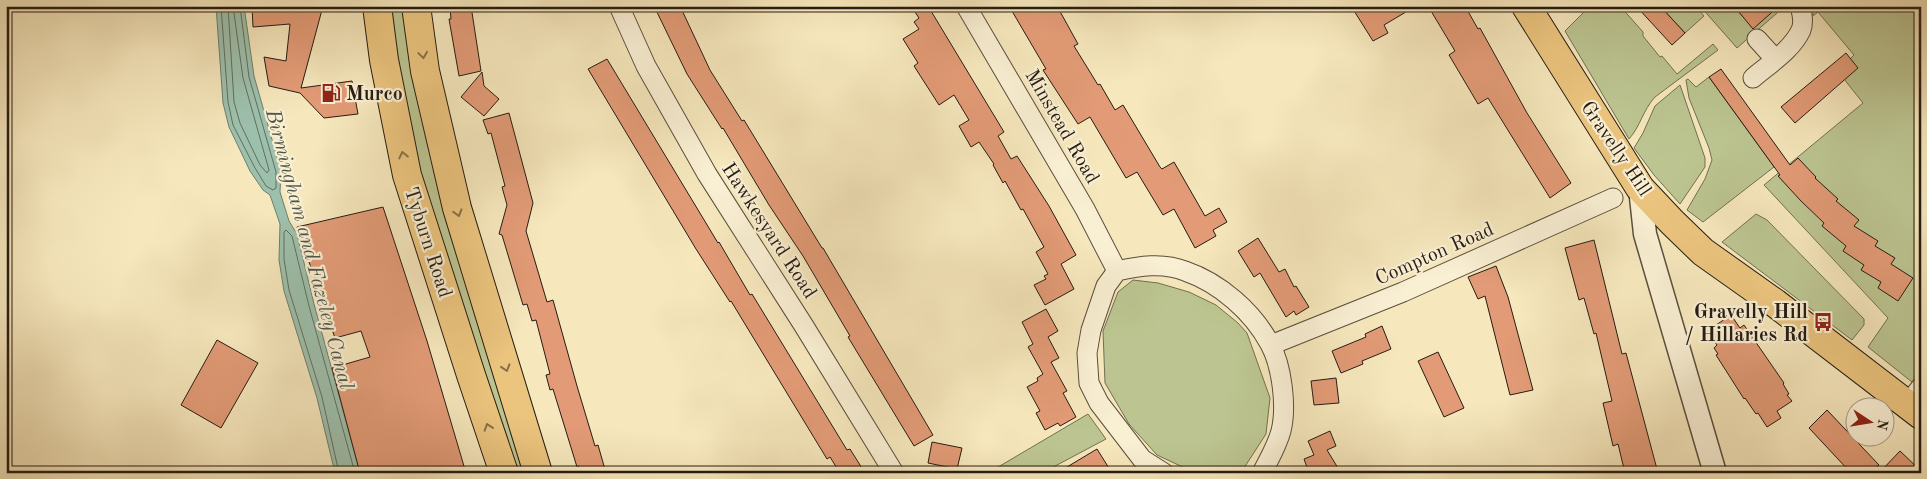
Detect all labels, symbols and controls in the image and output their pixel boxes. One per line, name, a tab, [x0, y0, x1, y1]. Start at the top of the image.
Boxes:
one-way arrow	[417, 51, 428, 59]
street label: Minstead Road	[1021, 66, 1102, 188]
fuel station icon: Murco	[320, 82, 342, 104]
place label: Murco	[346, 85, 403, 105]
street label: Gravelly Hill	[1576, 98, 1654, 200]
water label: Birmingham and Fazeley Canal	[261, 106, 356, 392]
one-way arrow	[398, 150, 409, 159]
street label: Hawkesyard Road	[717, 160, 820, 303]
street label: Tyburn Road	[400, 185, 454, 300]
one-way arrow	[453, 208, 463, 217]
street label: Compton Road	[1373, 220, 1497, 290]
place label: Gravelly Hill / Hillaries Rd	[1685, 303, 1808, 346]
bus stop icon: Gravelly Hill / Hillaries Rd	[1812, 311, 1834, 333]
one-way arrow	[501, 364, 511, 372]
north arrow	[1844, 396, 1894, 446]
text: N	[1874, 418, 1890, 431]
one-way arrow	[484, 423, 494, 431]

